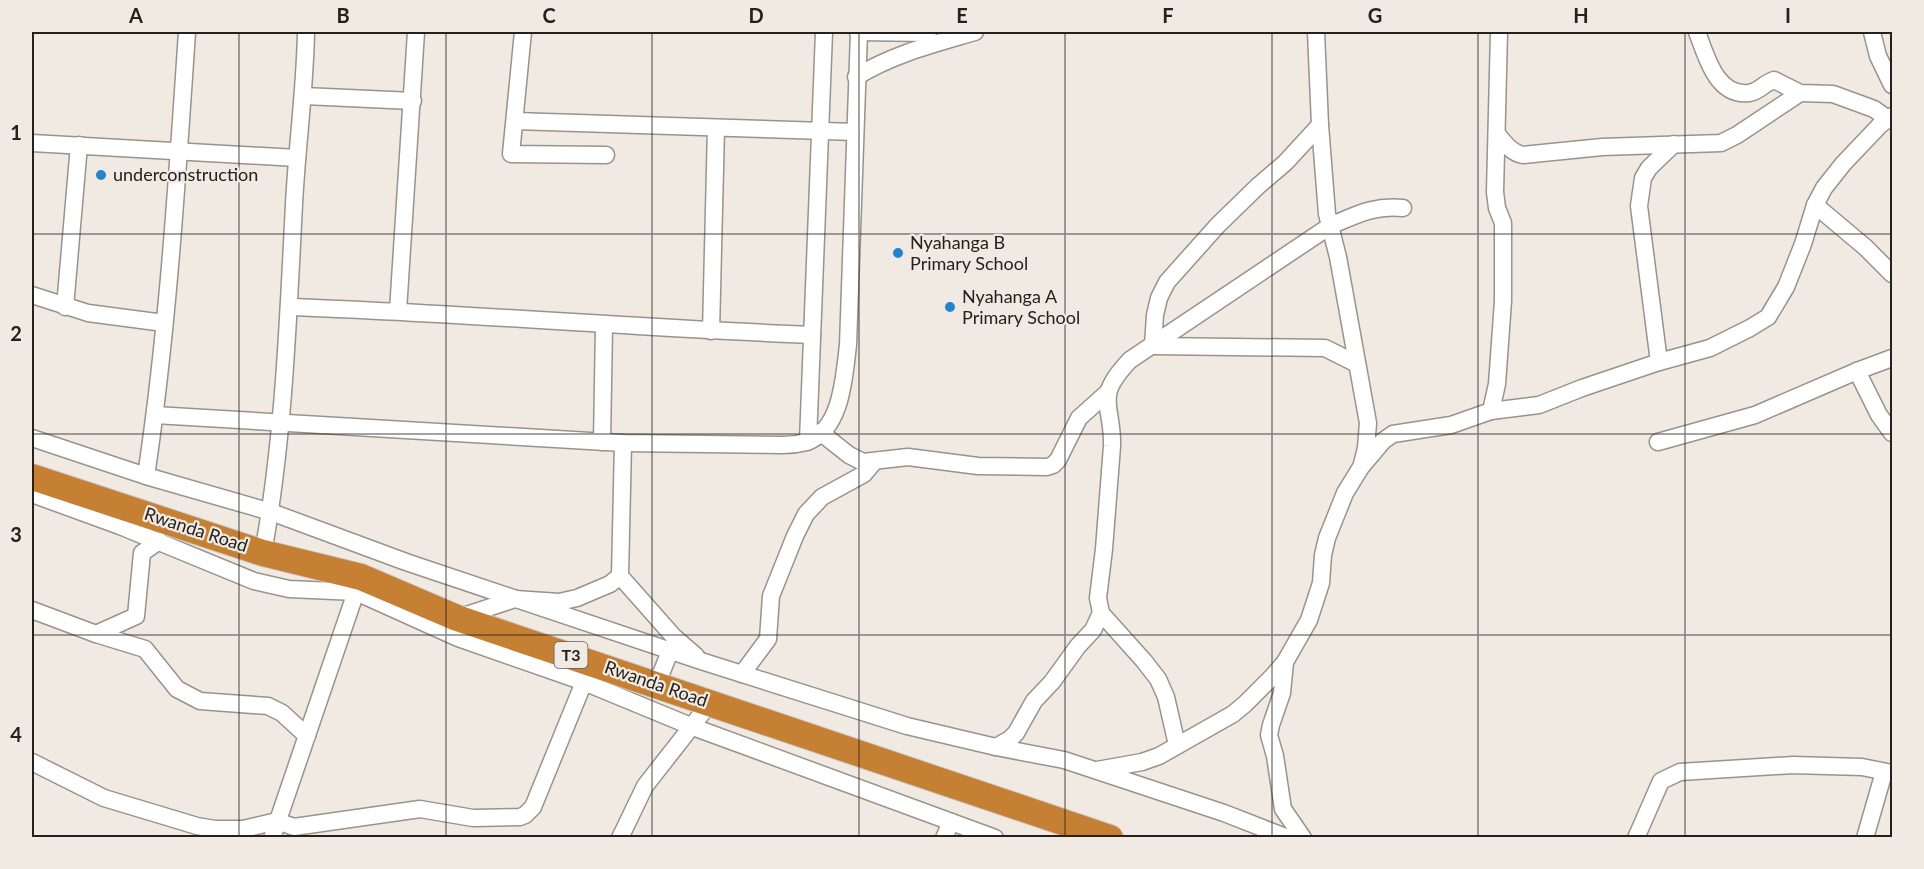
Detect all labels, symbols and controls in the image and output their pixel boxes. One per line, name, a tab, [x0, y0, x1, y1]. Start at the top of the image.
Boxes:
text: A	[128, 3, 143, 27]
text: B	[336, 3, 350, 27]
text: C	[542, 3, 556, 27]
text: D	[748, 3, 764, 27]
text: E	[956, 3, 968, 27]
text: F	[1162, 3, 1174, 27]
text: G	[1368, 3, 1382, 27]
text: H	[1573, 3, 1589, 27]
text: I	[1785, 3, 1791, 27]
text: 1	[10, 120, 22, 144]
place label: underconstruction	[113, 163, 258, 185]
marker: underconstruction	[94, 168, 108, 182]
place label: Nyahanga B Primary School	[910, 231, 1028, 274]
marker: Nyahanga B Primary School	[891, 246, 905, 260]
place label: Nyahanga A Primary School	[962, 285, 1080, 328]
marker: Nyahanga A Primary School	[943, 300, 957, 314]
text: 2	[10, 321, 22, 345]
street label: Rwanda Road	[142, 502, 251, 556]
text: 3	[10, 522, 22, 546]
road number: T3	[554, 642, 588, 668]
street label: Rwanda Road	[602, 655, 711, 711]
text: 4	[10, 722, 22, 746]

